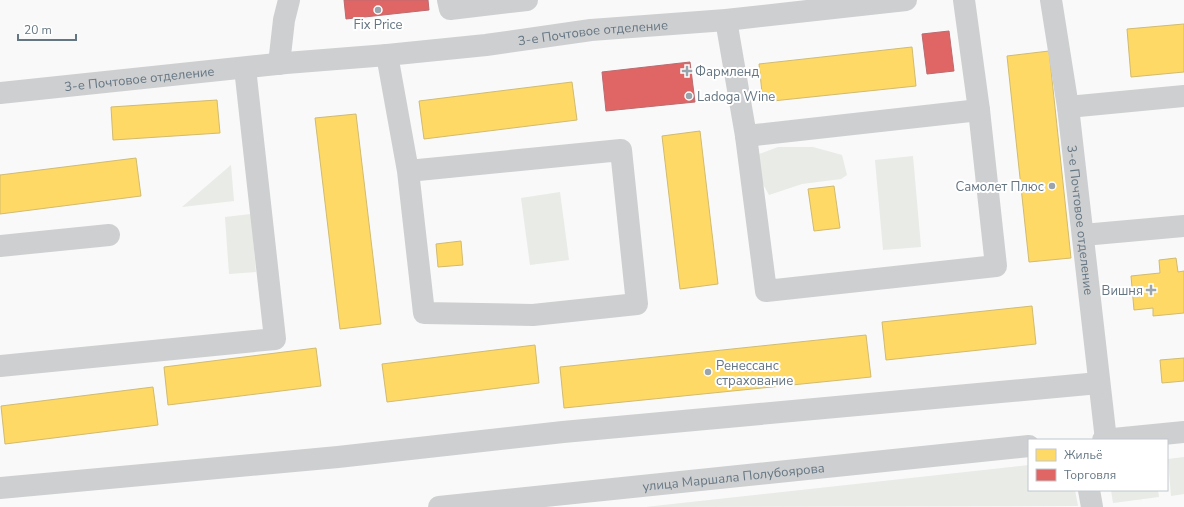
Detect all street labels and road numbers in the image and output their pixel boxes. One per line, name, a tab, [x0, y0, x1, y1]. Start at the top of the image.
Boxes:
street label: 3-е Почтовое отделение	[517, 16, 669, 50]
street label: 3-е Почтовое отделение	[63, 63, 215, 96]
street label: 3-е Почтовое отделение	[1062, 144, 1097, 296]
street label: улица Маршала Полубоярова	[642, 459, 825, 496]

